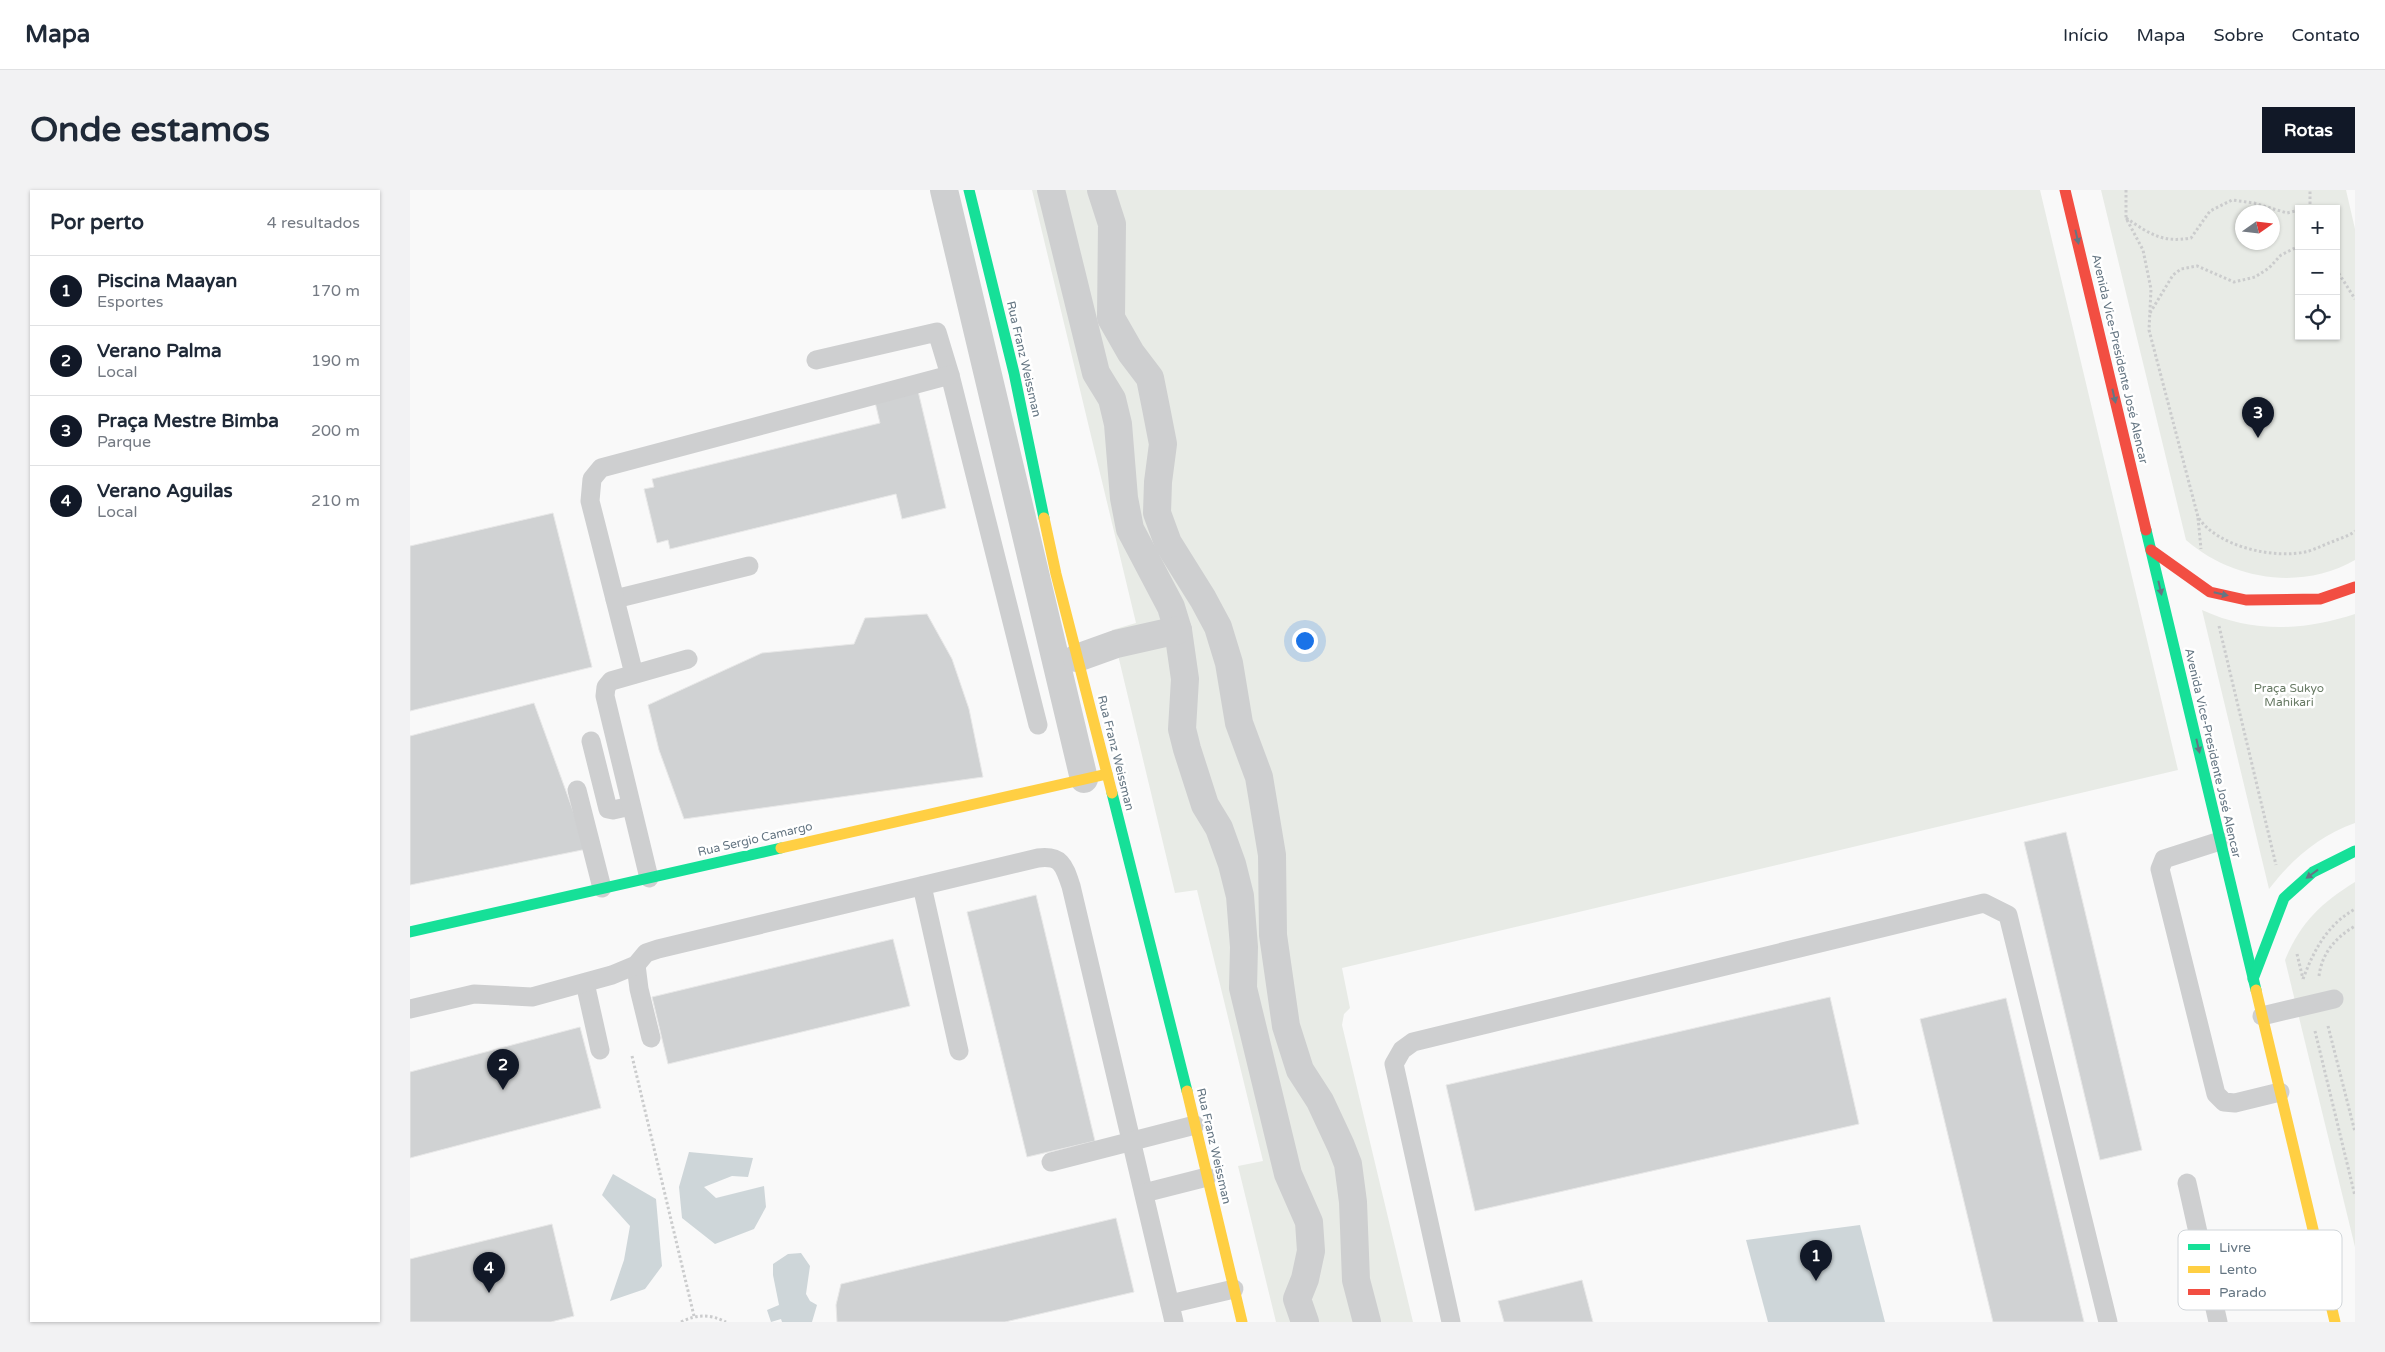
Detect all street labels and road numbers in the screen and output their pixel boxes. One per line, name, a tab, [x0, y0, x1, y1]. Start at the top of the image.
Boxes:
street label: Avenida Vice-Presidente José Alencar	[2089, 253, 2151, 466]
street label: Rua Franz Weissman	[1004, 300, 1044, 418]
street label: Avenida Vice-Presidente José Alencar	[2182, 647, 2244, 860]
street label: Rua Franz Weissman	[1095, 694, 1137, 812]
street label: Rua Sergio Camargo	[696, 819, 814, 859]
street label: Rua Franz Weissman	[1194, 1087, 1234, 1205]

